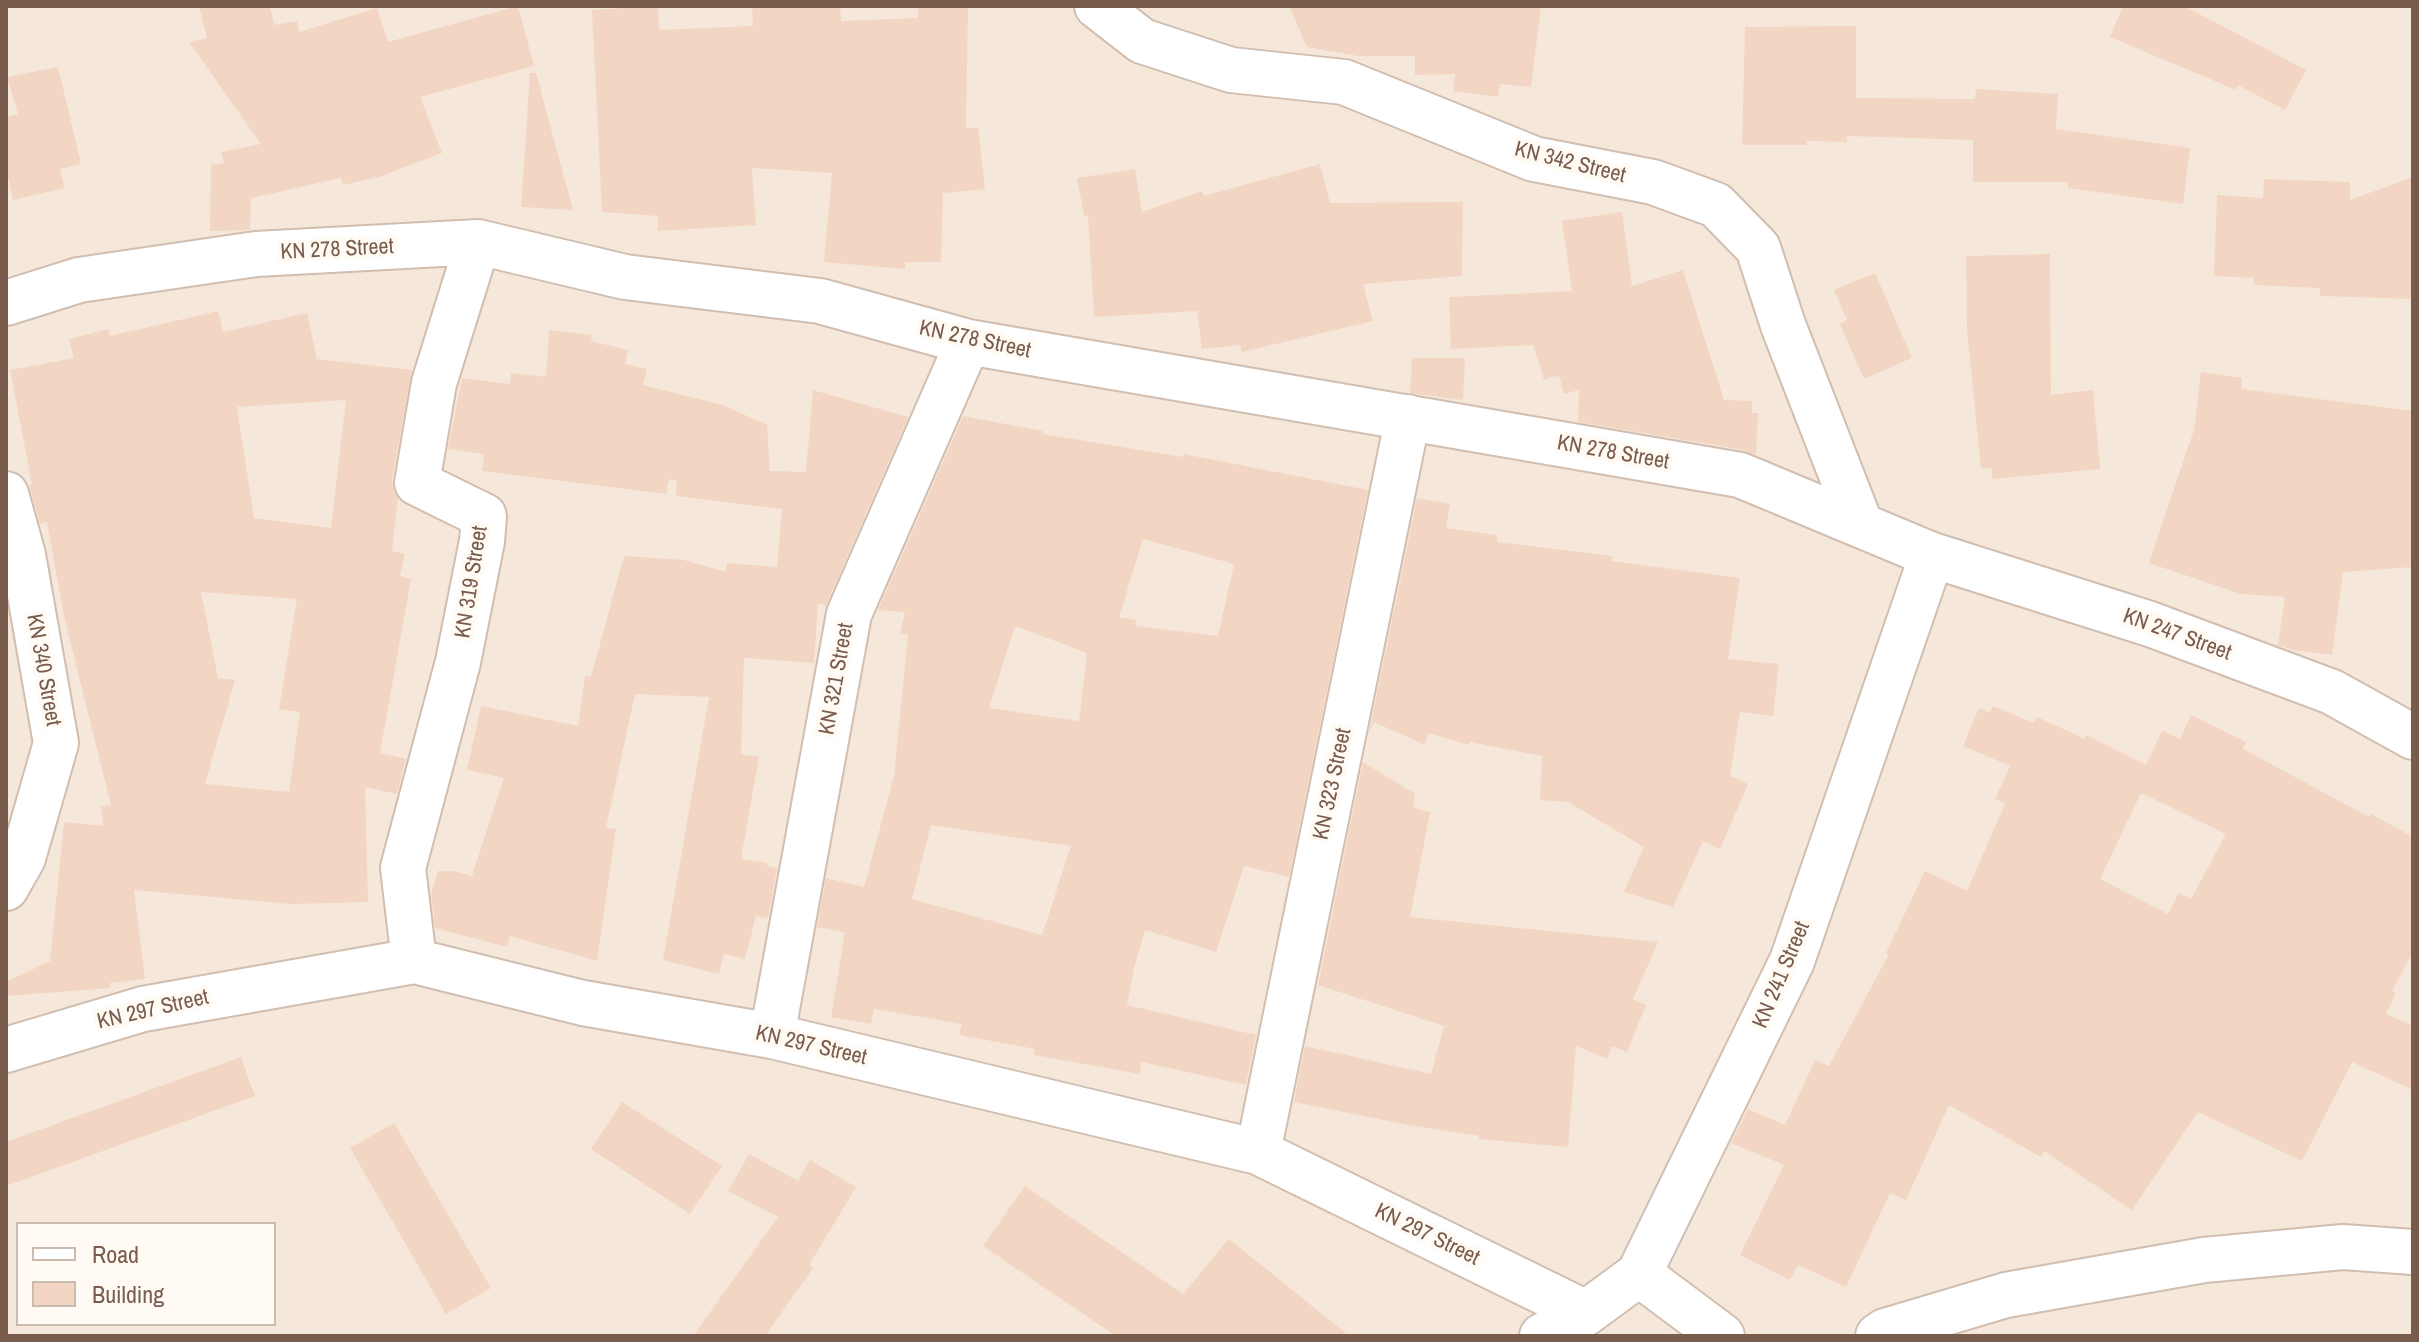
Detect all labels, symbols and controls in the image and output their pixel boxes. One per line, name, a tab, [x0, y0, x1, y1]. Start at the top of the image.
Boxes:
street label: KN 342 Street	[1512, 136, 1628, 190]
street label: KN 278 Street	[280, 234, 394, 266]
street label: KN 278 Street	[917, 315, 1033, 365]
street label: KN 278 Street	[1555, 430, 1671, 476]
street label: KN 319 Street	[450, 524, 494, 640]
street label: KN 247 Street	[2119, 603, 2235, 667]
street label: KN 340 Street	[20, 612, 66, 728]
street label: KN 321 Street	[814, 621, 860, 737]
street label: KN 323 Street	[1308, 726, 1358, 842]
street label: KN 241 Street	[1748, 918, 1816, 1032]
street label: KN 297 Street	[95, 984, 211, 1036]
street label: KN 297 Street	[753, 1020, 869, 1072]
street label: KN 297 Street	[1370, 1198, 1484, 1272]
legend	[16, 1222, 276, 1326]
text: Road	[92, 1238, 139, 1270]
text: Building	[92, 1278, 164, 1310]

